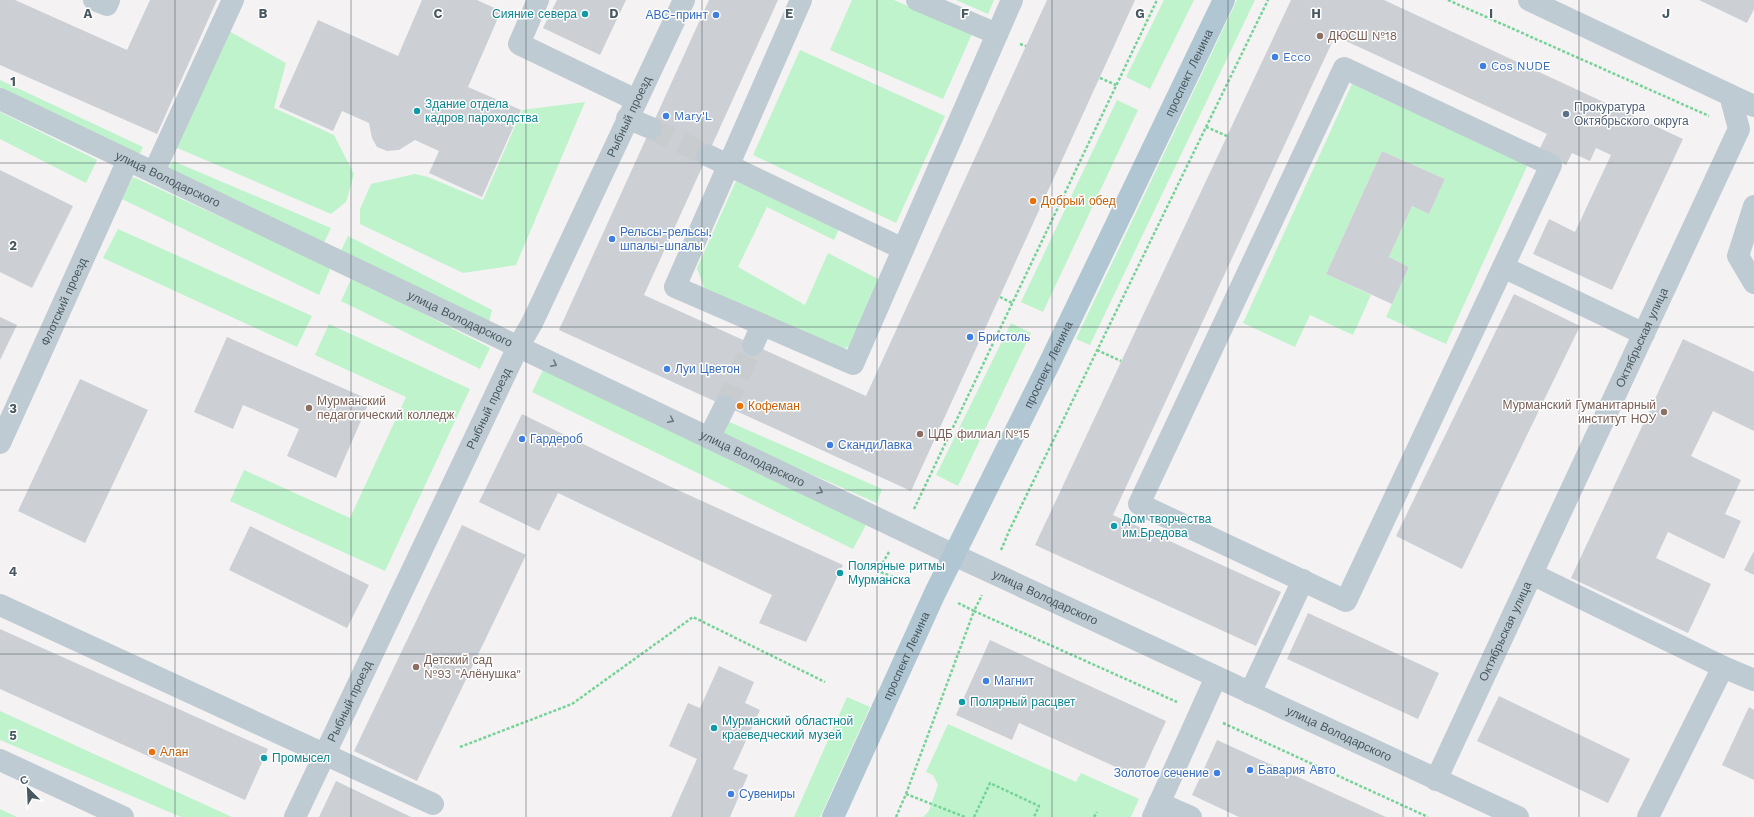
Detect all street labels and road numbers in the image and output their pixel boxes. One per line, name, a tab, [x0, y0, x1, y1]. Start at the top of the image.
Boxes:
street label: проспект Ленина	[1162, 27, 1216, 119]
street label: Рыбный проезд	[604, 74, 654, 160]
street label: улица Володарского	[113, 148, 223, 210]
street label: Флотский проезд	[38, 256, 90, 348]
street label: Октябрьская улица	[1613, 285, 1671, 390]
street label: улица Володарского	[406, 288, 515, 350]
street label: проспект Ленина	[1021, 319, 1076, 411]
street label: Рыбный проезд	[464, 366, 514, 451]
street label: улица Володарского	[698, 428, 807, 490]
street label: улица Володарского	[990, 567, 1100, 628]
street label: Октябрьская улица	[1476, 579, 1535, 683]
street label: проспект Ленина	[880, 609, 933, 702]
street label: Рыбный проезд	[325, 659, 375, 744]
street label: улица Володарского	[1284, 703, 1394, 764]

